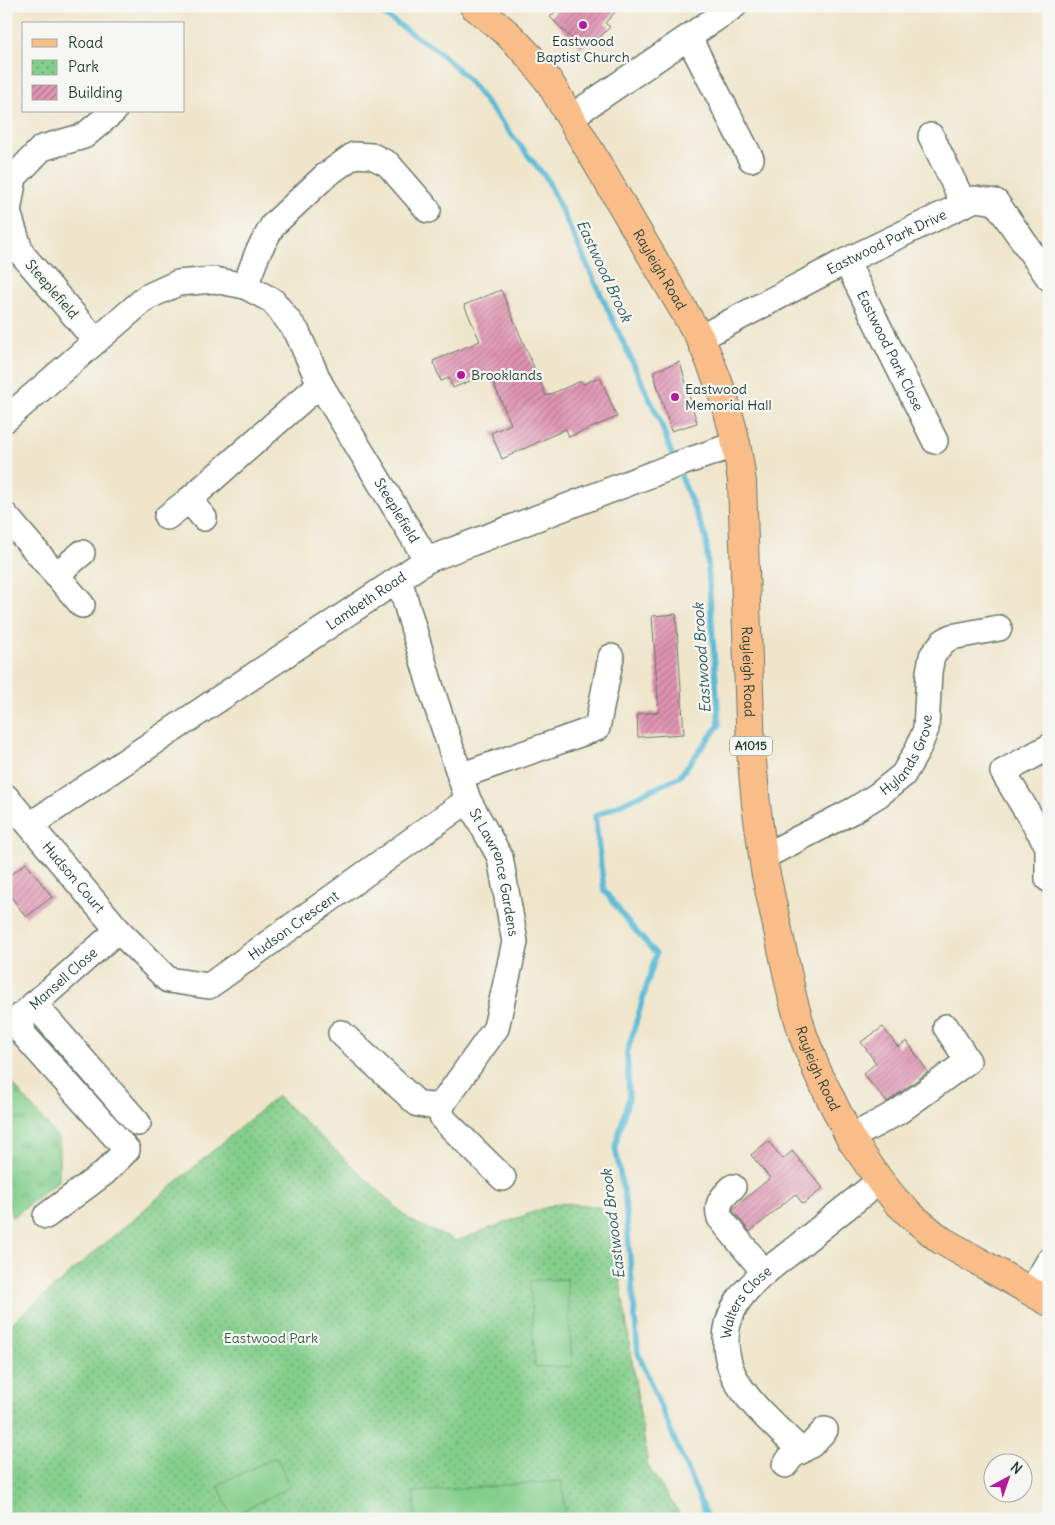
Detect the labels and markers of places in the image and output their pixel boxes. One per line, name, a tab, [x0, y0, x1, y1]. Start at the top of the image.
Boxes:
marker: Eastwood Baptist Church	[577, 19, 589, 31]
place label: Eastwood Baptist Church	[536, 32, 630, 66]
place label: Brooklands	[471, 366, 542, 384]
marker: Brooklands	[455, 369, 467, 381]
place label: Eastwood Memorial Hall	[685, 380, 772, 414]
marker: Eastwood Memorial Hall	[669, 391, 681, 403]

